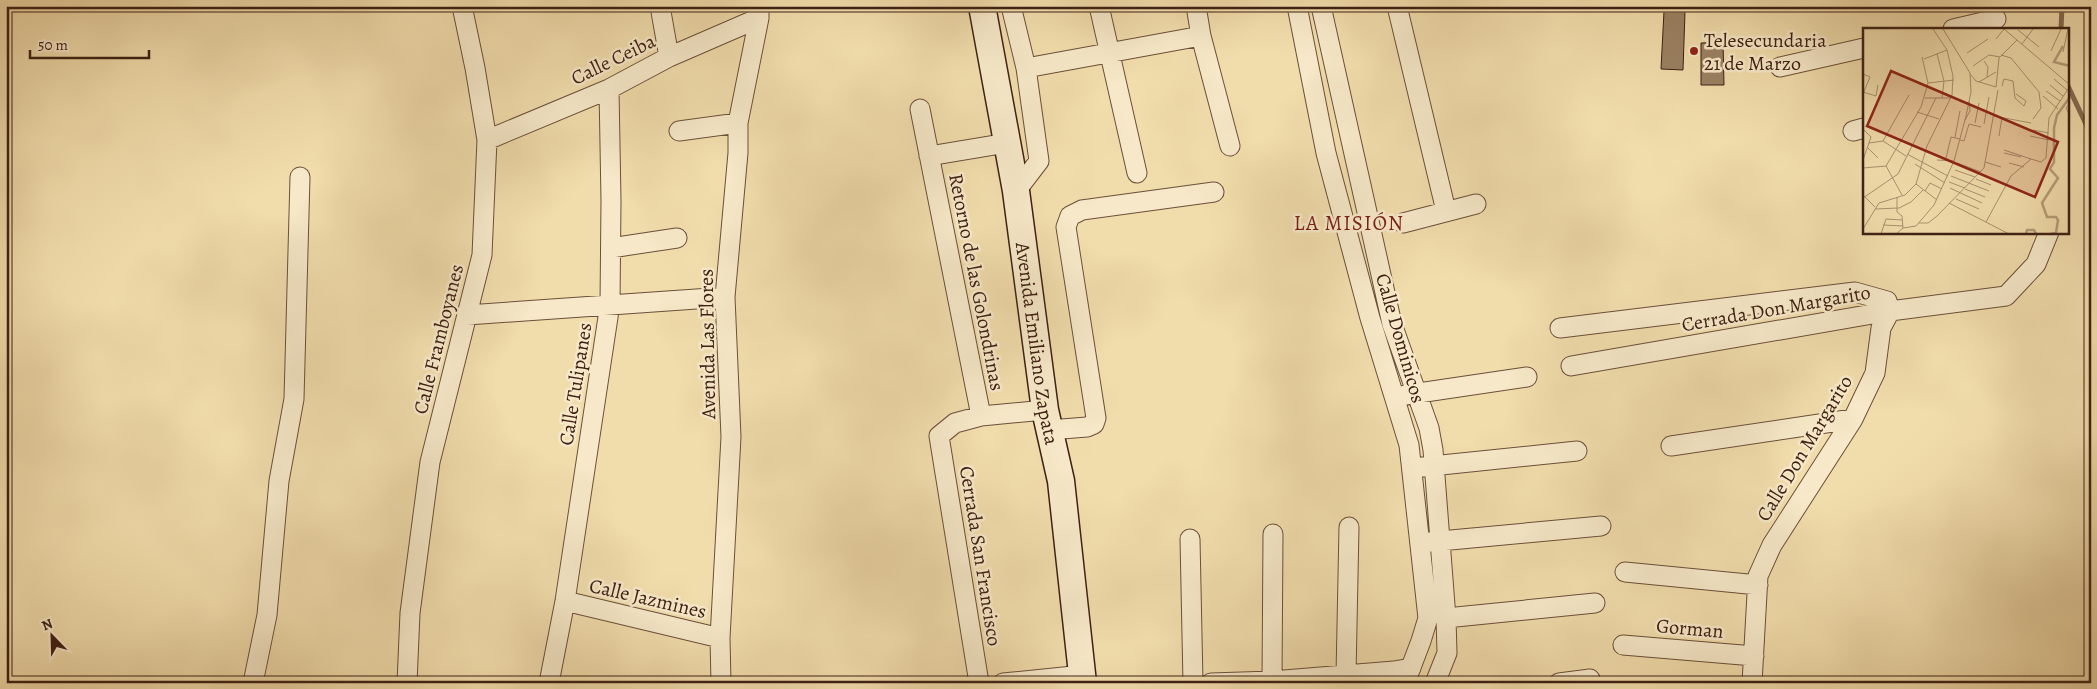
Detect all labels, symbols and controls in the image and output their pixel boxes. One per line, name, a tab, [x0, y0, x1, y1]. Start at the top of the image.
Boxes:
street label: Calle Ceiba	[567, 27, 661, 91]
place label: Telesecundaria 21 de Marzo	[1704, 27, 1827, 77]
scale bar	[30, 28, 149, 60]
inset map	[1863, 28, 2070, 234]
text: 50 m	[38, 35, 68, 55]
marker: Telesecundaria 21 de Marzo	[1688, 45, 1700, 57]
street label: Retorno de las Golondrinas	[942, 171, 1011, 393]
district label: LA MISIÓN	[1294, 209, 1404, 237]
street label: Avenida Emiliano Zapata	[1009, 240, 1066, 448]
street label: Calle Framboyanes	[407, 261, 470, 417]
street label: Avenida Las Flores	[693, 269, 722, 420]
street label: Calle Dominicos	[1369, 270, 1432, 406]
street label: Cerrada Don Margarito	[1680, 279, 1873, 338]
street label: Calle Tulipanes	[552, 321, 599, 447]
street label: Calle Don Margarito	[1750, 370, 1859, 526]
street label: Cerrada San Francisco	[953, 464, 1008, 648]
street label: Calle Jazmines	[587, 572, 709, 625]
north arrow	[28, 612, 78, 662]
street label: Gorman	[1655, 612, 1725, 645]
text: N	[39, 614, 56, 635]

